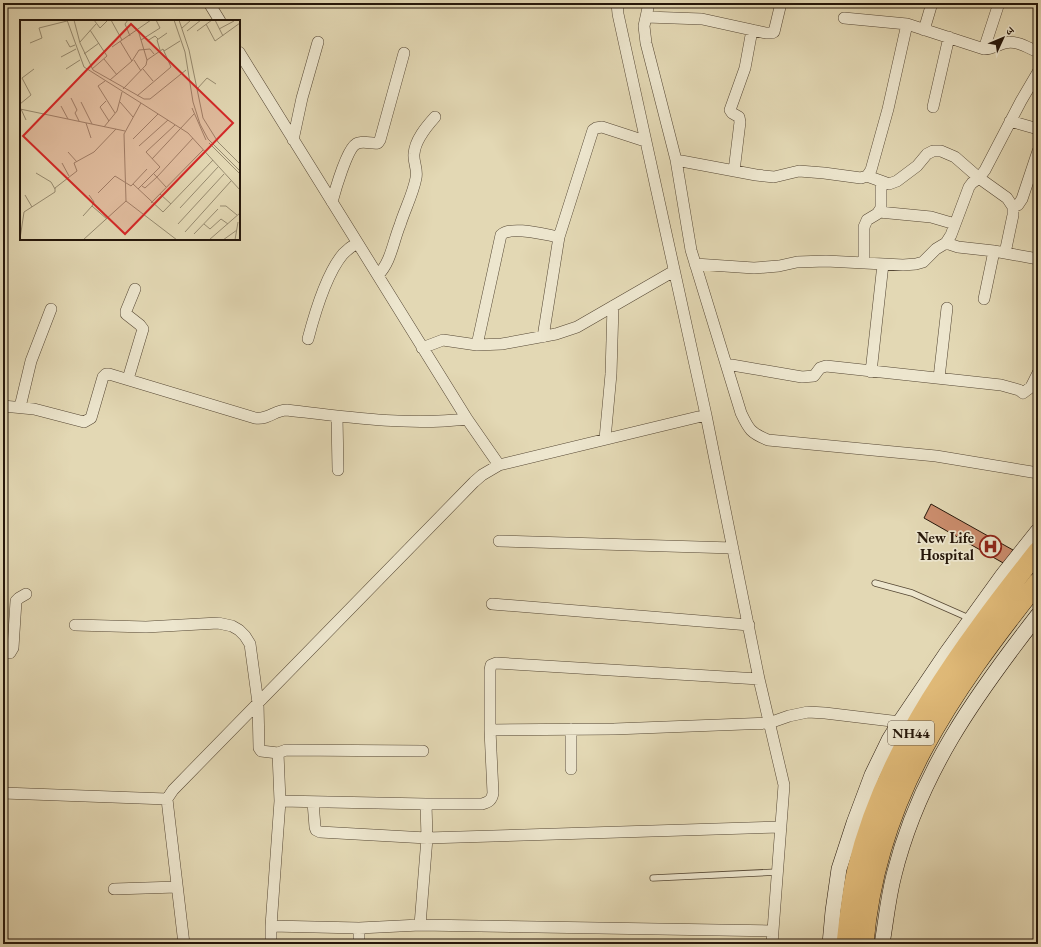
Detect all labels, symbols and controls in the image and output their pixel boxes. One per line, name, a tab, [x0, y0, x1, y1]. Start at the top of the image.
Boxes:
north arrow	[983, 18, 1023, 58]
inset map	[20, 20, 240, 240]
text: उ	[1003, 23, 1018, 39]
place label: New Life Hospital	[917, 528, 975, 564]
hospital icon: New Life Hospital	[977, 533, 1003, 559]
road number: NH44	[888, 721, 934, 745]

